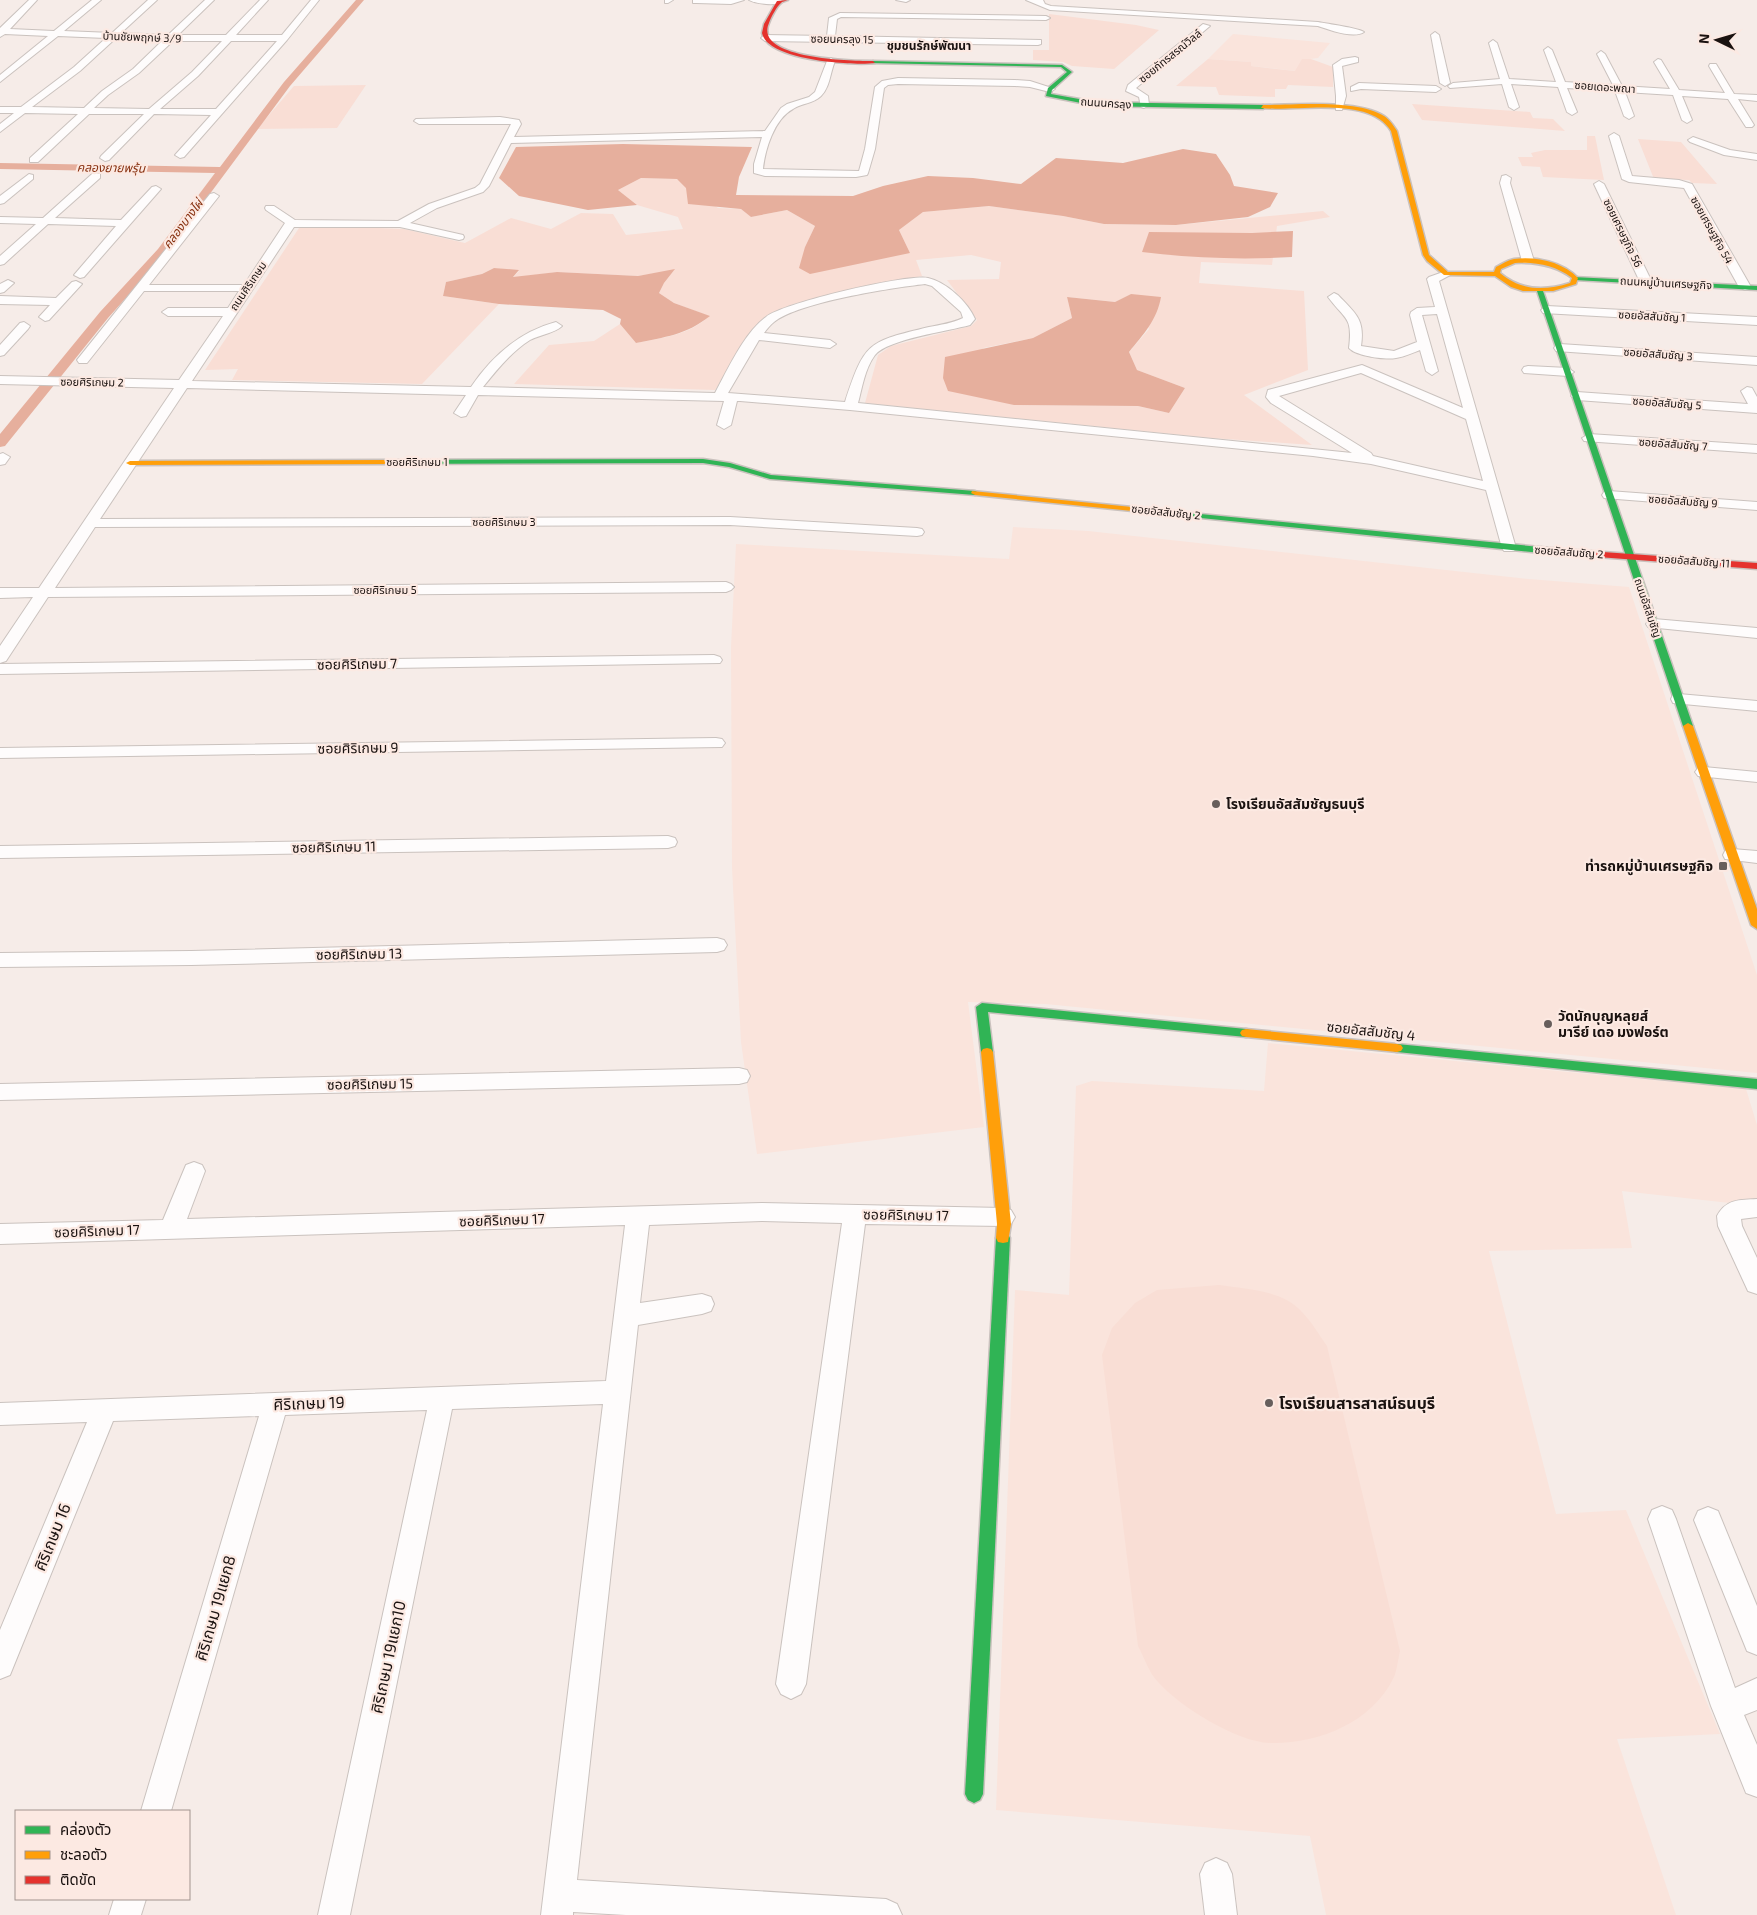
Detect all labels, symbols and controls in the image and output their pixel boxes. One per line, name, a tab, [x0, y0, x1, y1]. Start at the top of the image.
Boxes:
north arrow	[1692, 15, 1742, 65]
street label: ซอยภัทรสรณ์วิลล์	[1136, 26, 1204, 85]
street label: บ้านชัยพฤกษ์ 3/9	[102, 29, 182, 44]
street label: ซอยนครลุง 15	[811, 31, 874, 47]
text: N	[1695, 33, 1712, 45]
district label: ชุมชนรักษ์พัฒนา	[887, 38, 971, 53]
street label: ซอยเดอะพณา	[1574, 78, 1636, 95]
street label: ถนนนครลุง	[1080, 94, 1132, 112]
water label: คลองยายพรุ้น	[77, 159, 146, 177]
street label: ซอยเศรษฐกิจ 54	[1689, 194, 1736, 266]
water label: คลองบางไผ่	[159, 195, 206, 251]
street label: ซอยเศรษฐกิจ 56	[1601, 196, 1646, 269]
street label: ถนนศิริเกษม	[227, 259, 269, 313]
street label: ถนนหมู่บ้านเศรษฐกิจ	[1620, 274, 1712, 292]
street label: ซอยอัสสัมชัญ 1	[1618, 307, 1686, 324]
street label: ซอยอัสสัมชัญ 3	[1623, 345, 1693, 362]
street label: ซอยศิริเกษม 2	[60, 374, 124, 389]
street label: ซอยอัสสัมชัญ 5	[1632, 394, 1702, 411]
street label: ซอยอัสสัมชัญ 7	[1638, 435, 1708, 452]
street label: ซอยศิริเกษม 1	[386, 455, 448, 468]
street label: ซอยอัสสัมชัญ 9	[1648, 492, 1718, 509]
street label: ซอยอัสสัมชัญ 2	[1131, 501, 1201, 522]
street label: ซอยศิริเกษม 3	[472, 515, 536, 528]
street label: ซอยอัสสัมชัญ 2	[1534, 543, 1604, 560]
street label: ซอยอัสสัมชัญ 11	[1658, 552, 1730, 569]
street label: ถนนอัสสัมชัญ	[1632, 576, 1665, 639]
street label: ซอยศิริเกษม 5	[353, 583, 417, 596]
street label: ซอยศิริเกษม 7	[317, 654, 397, 673]
street label: ซอยศิริเกษม 9	[317, 738, 399, 757]
place label: โรงเรียนอัสสัมชัญธนบุรี	[1226, 795, 1365, 813]
marker: โรงเรียนอัสสัมชัญธนบุรี	[1210, 798, 1222, 810]
street label: ซอยศิริเกษม 11	[292, 837, 376, 856]
place label: ท่ารถหมู่บ้านเศรษฐกิจ	[1585, 857, 1713, 876]
marker: ท่ารถหมู่บ้านเศรษฐกิจ	[1717, 860, 1729, 872]
street label: ซอยศิริเกษม 13	[316, 944, 402, 963]
place label: วัดนักบุญหลุยส์ มารีย์ เดอ มงฟอร์ต	[1558, 1007, 1669, 1040]
street label: ซอยอัสสัมชัญ 4	[1326, 1017, 1416, 1044]
marker: วัดนักบุญหลุยส์ มารีย์ เดอ มงฟอร์ต	[1542, 1018, 1554, 1030]
street label: ซอยศิริเกษม 15	[327, 1074, 413, 1093]
street label: ซอยศิริเกษม 17	[863, 1205, 949, 1224]
street label: ซอยศิริเกษม 17	[459, 1210, 545, 1229]
street label: ซอยศิริเกษม 17	[54, 1221, 140, 1240]
street label: ศิริเกษม 19	[273, 1392, 345, 1413]
place label: โรงเรียนสารสาสน์ธนบุรี	[1279, 1393, 1435, 1413]
marker: โรงเรียนสารสาสน์ธนบุรี	[1263, 1397, 1275, 1409]
street label: ศิริเกษม 16	[29, 1500, 74, 1573]
street label: ศิริเกษม 19แยก8	[190, 1553, 239, 1663]
street label: ศิริเกษม 19แยก10	[366, 1599, 409, 1715]
legend	[15, 1810, 190, 1900]
text: คล่องตัว	[60, 1820, 111, 1838]
text: ชะลอตัว	[60, 1845, 107, 1863]
text: ติดขัด	[60, 1870, 96, 1888]

